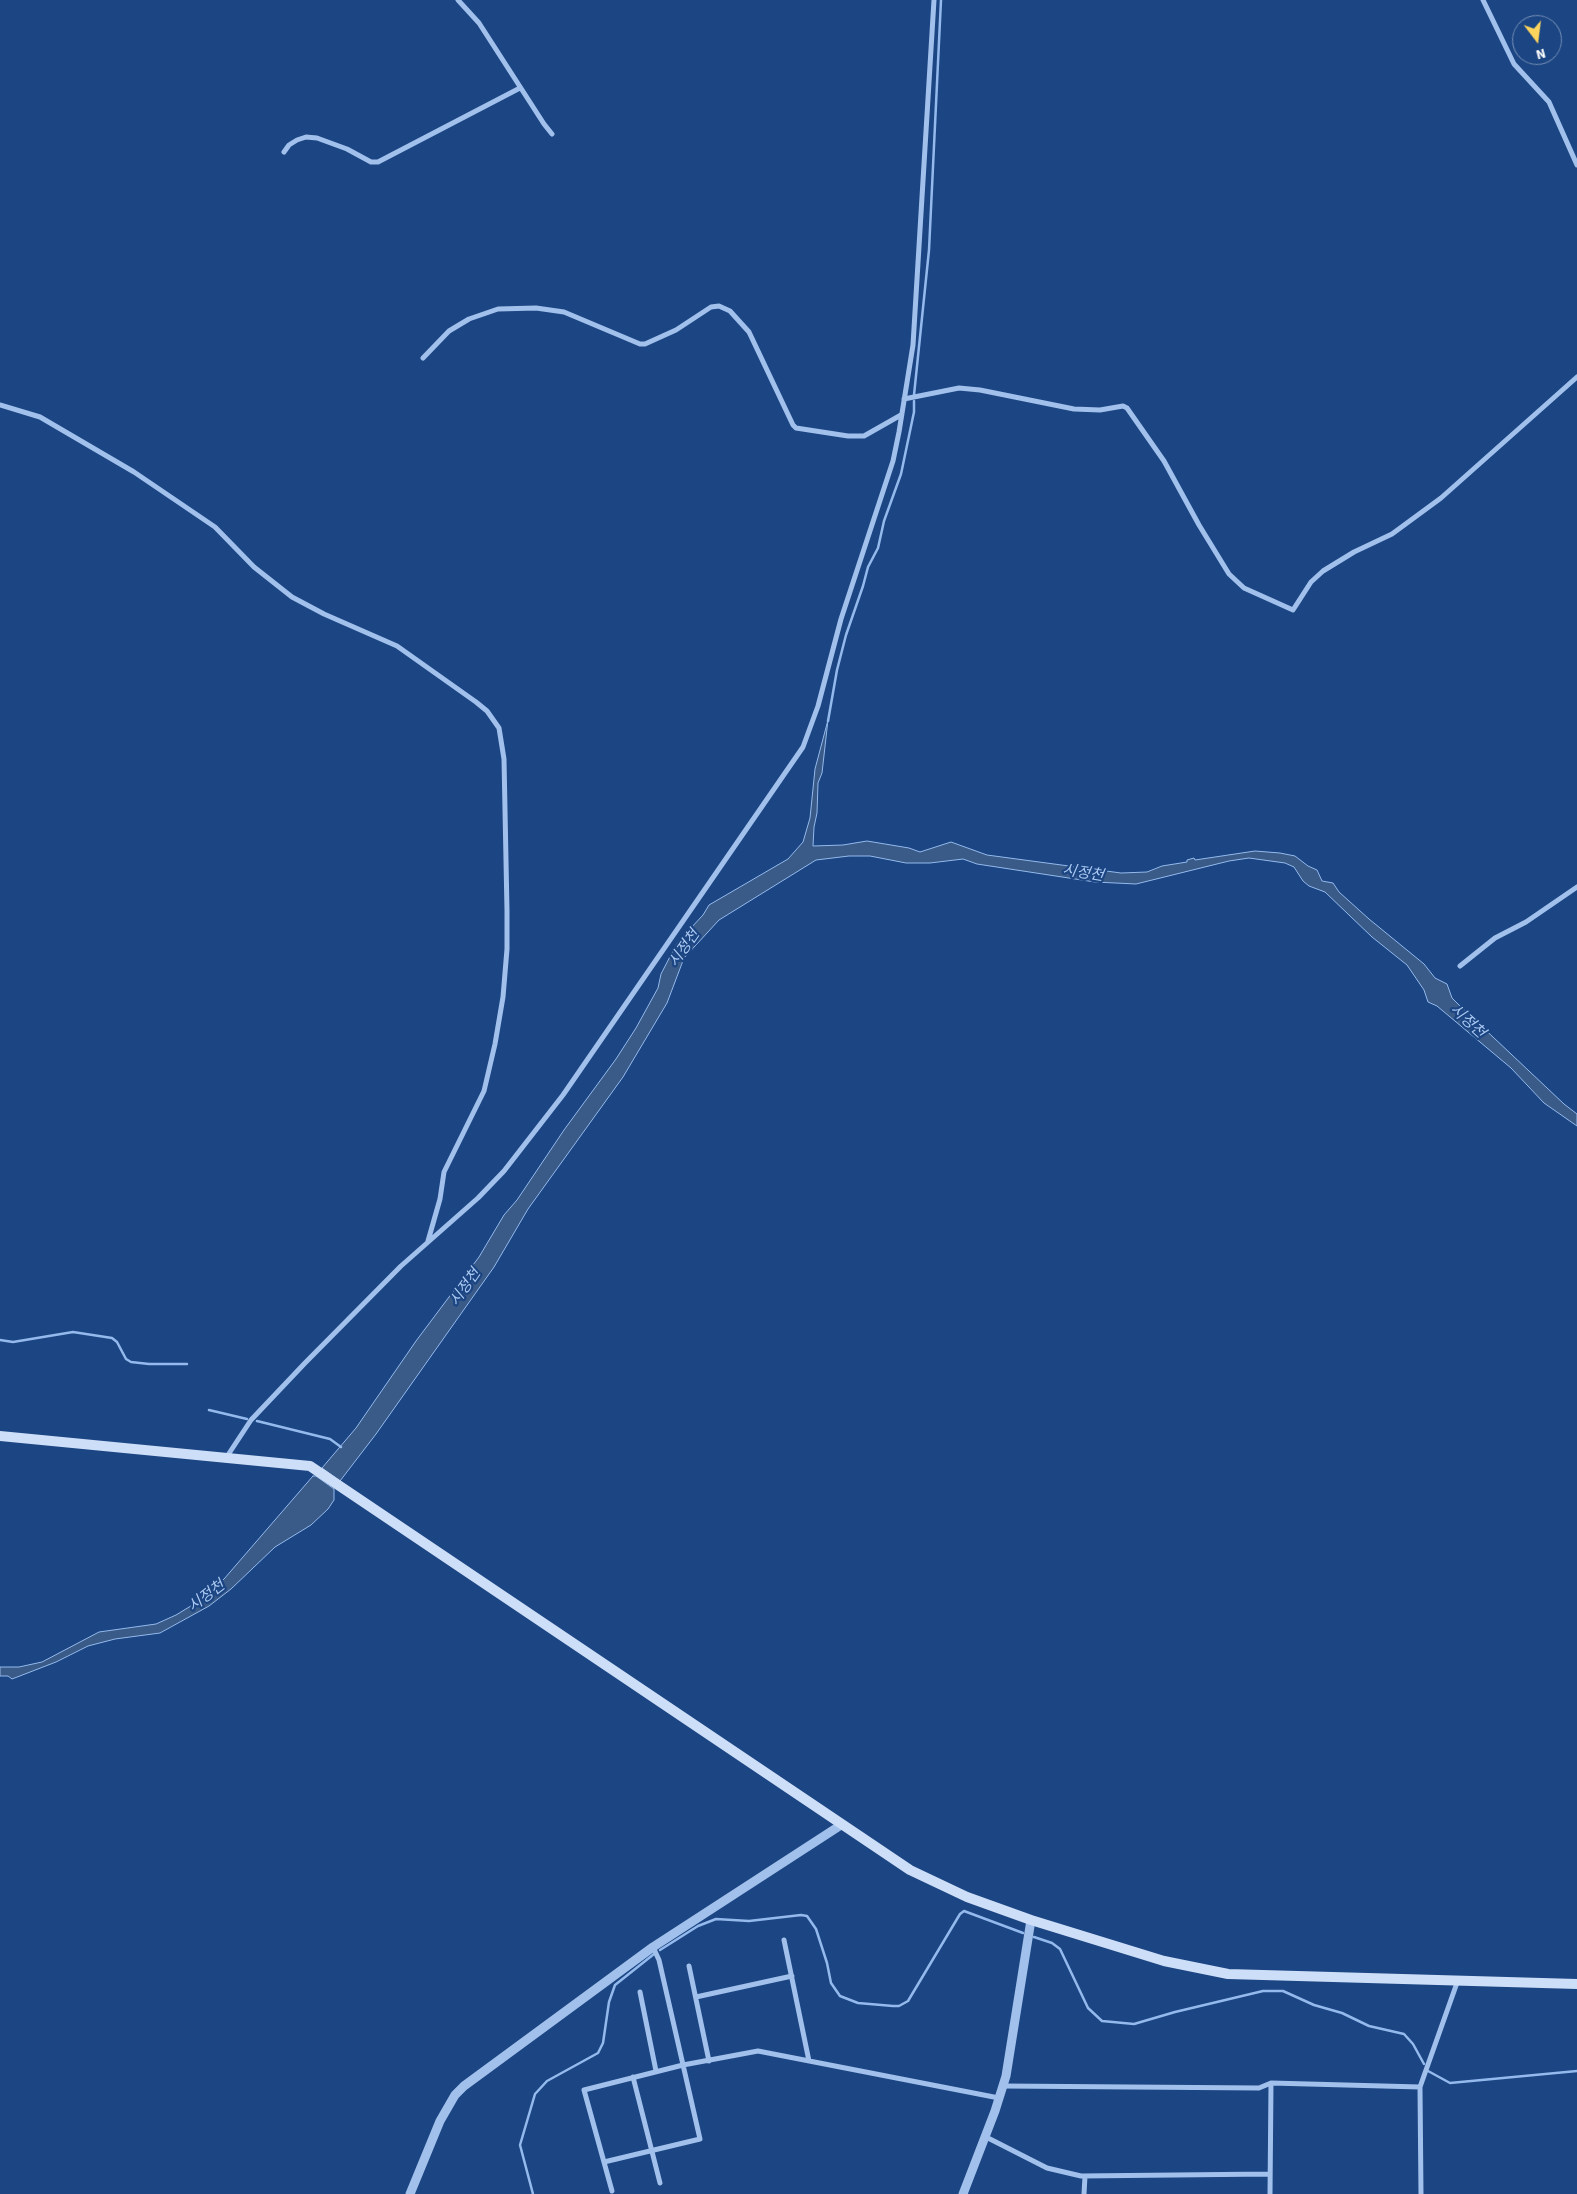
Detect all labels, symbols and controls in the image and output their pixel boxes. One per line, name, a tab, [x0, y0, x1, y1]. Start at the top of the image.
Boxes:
north arrow	[1512, 15, 1562, 65]
text: N	[1534, 43, 1548, 64]
water label: 시정천	[1061, 862, 1105, 886]
water label: 시정천	[666, 927, 704, 971]
water label: 시정천	[1446, 1001, 1488, 1043]
water label: 시정천	[447, 1266, 485, 1310]
water label: 시정천	[185, 1577, 229, 1617]

